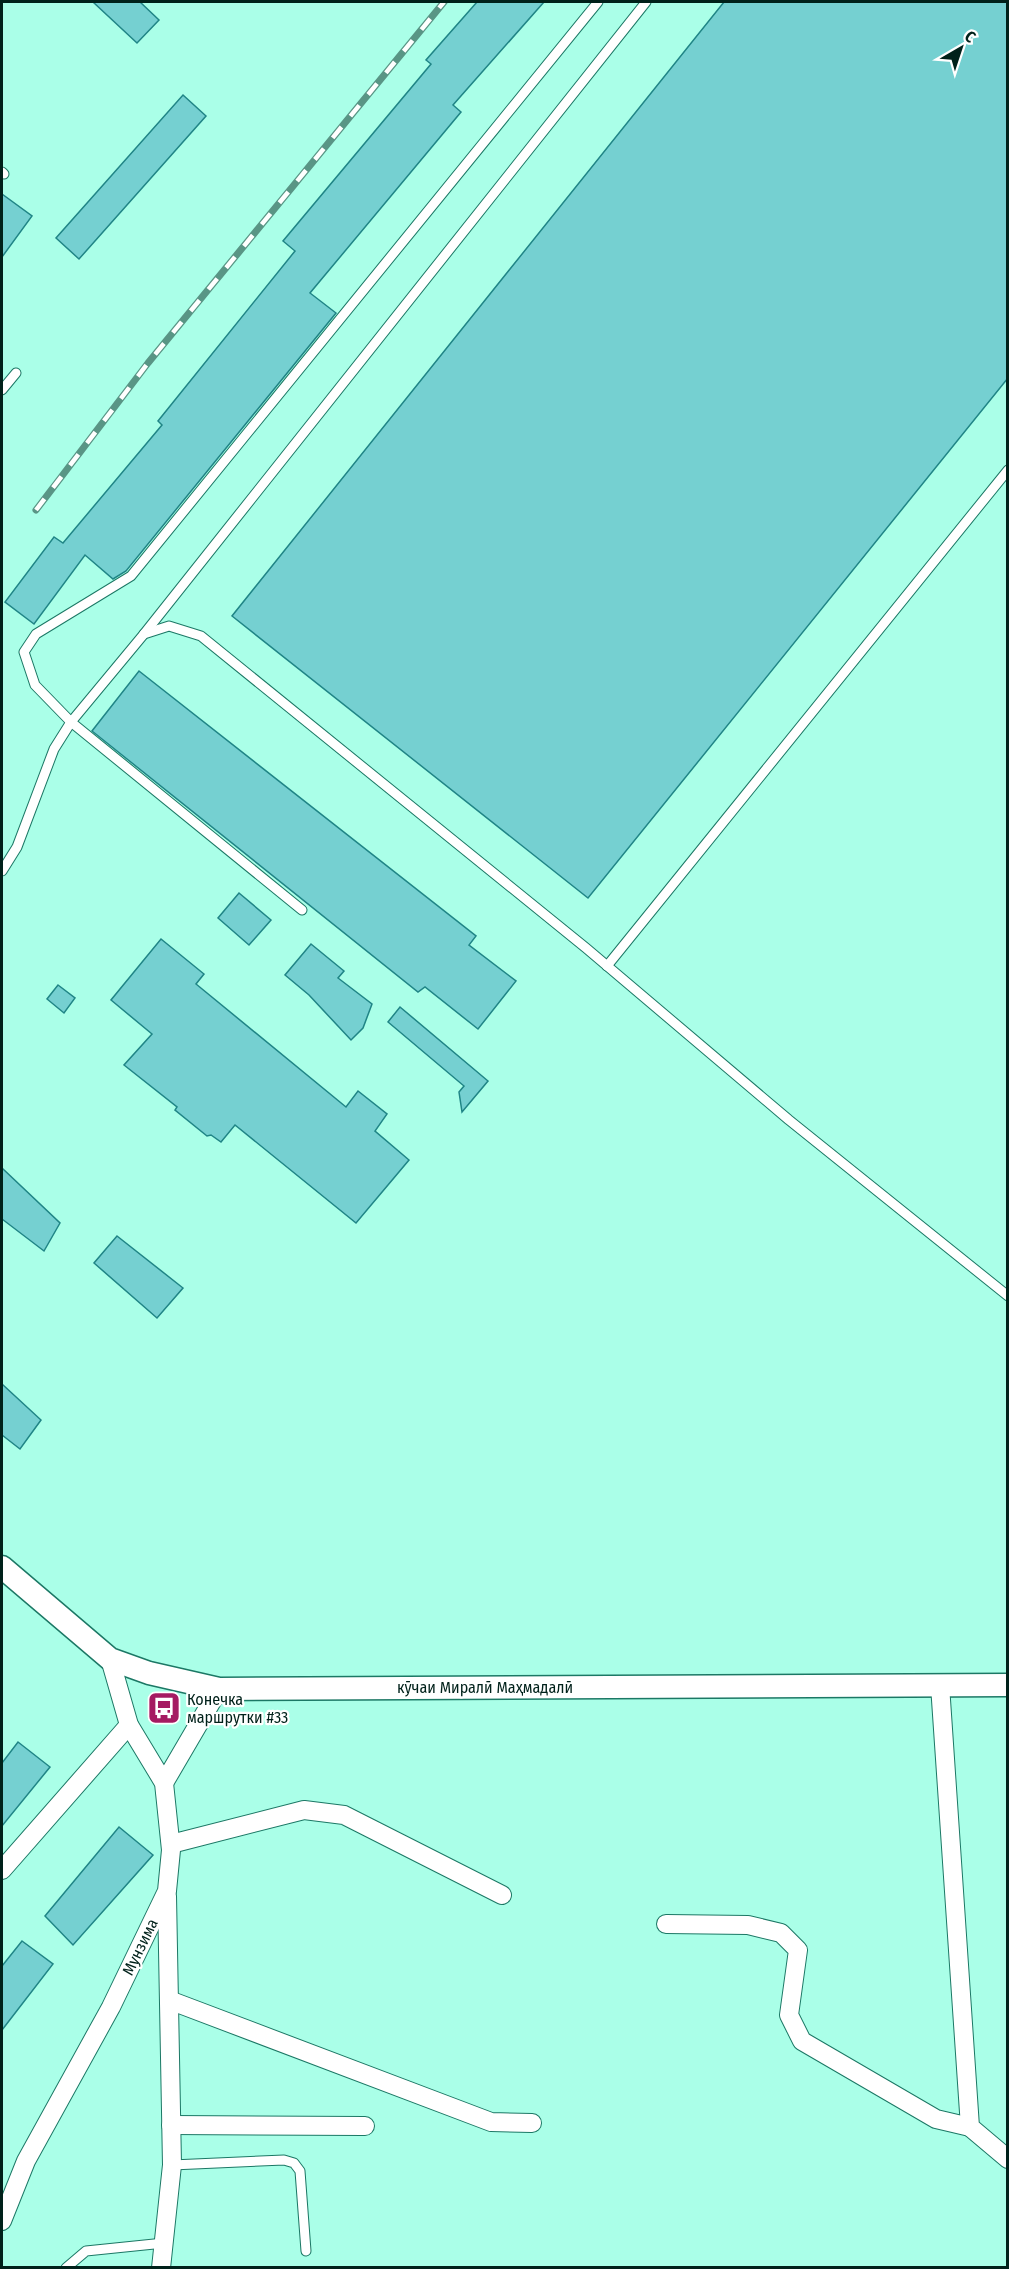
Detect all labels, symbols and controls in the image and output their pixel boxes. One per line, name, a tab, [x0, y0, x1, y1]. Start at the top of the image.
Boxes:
north arrow	[931, 18, 991, 78]
text: С	[961, 27, 980, 47]
street label: кӯчаи Миралӣ Маҳмадалӣ	[397, 1678, 573, 1697]
bus stop icon: Конечка маршрутки #33	[146, 1690, 182, 1726]
place label: Конечка маршрутки #33	[187, 1690, 288, 1727]
street label: Мунзима	[118, 1916, 162, 1978]

